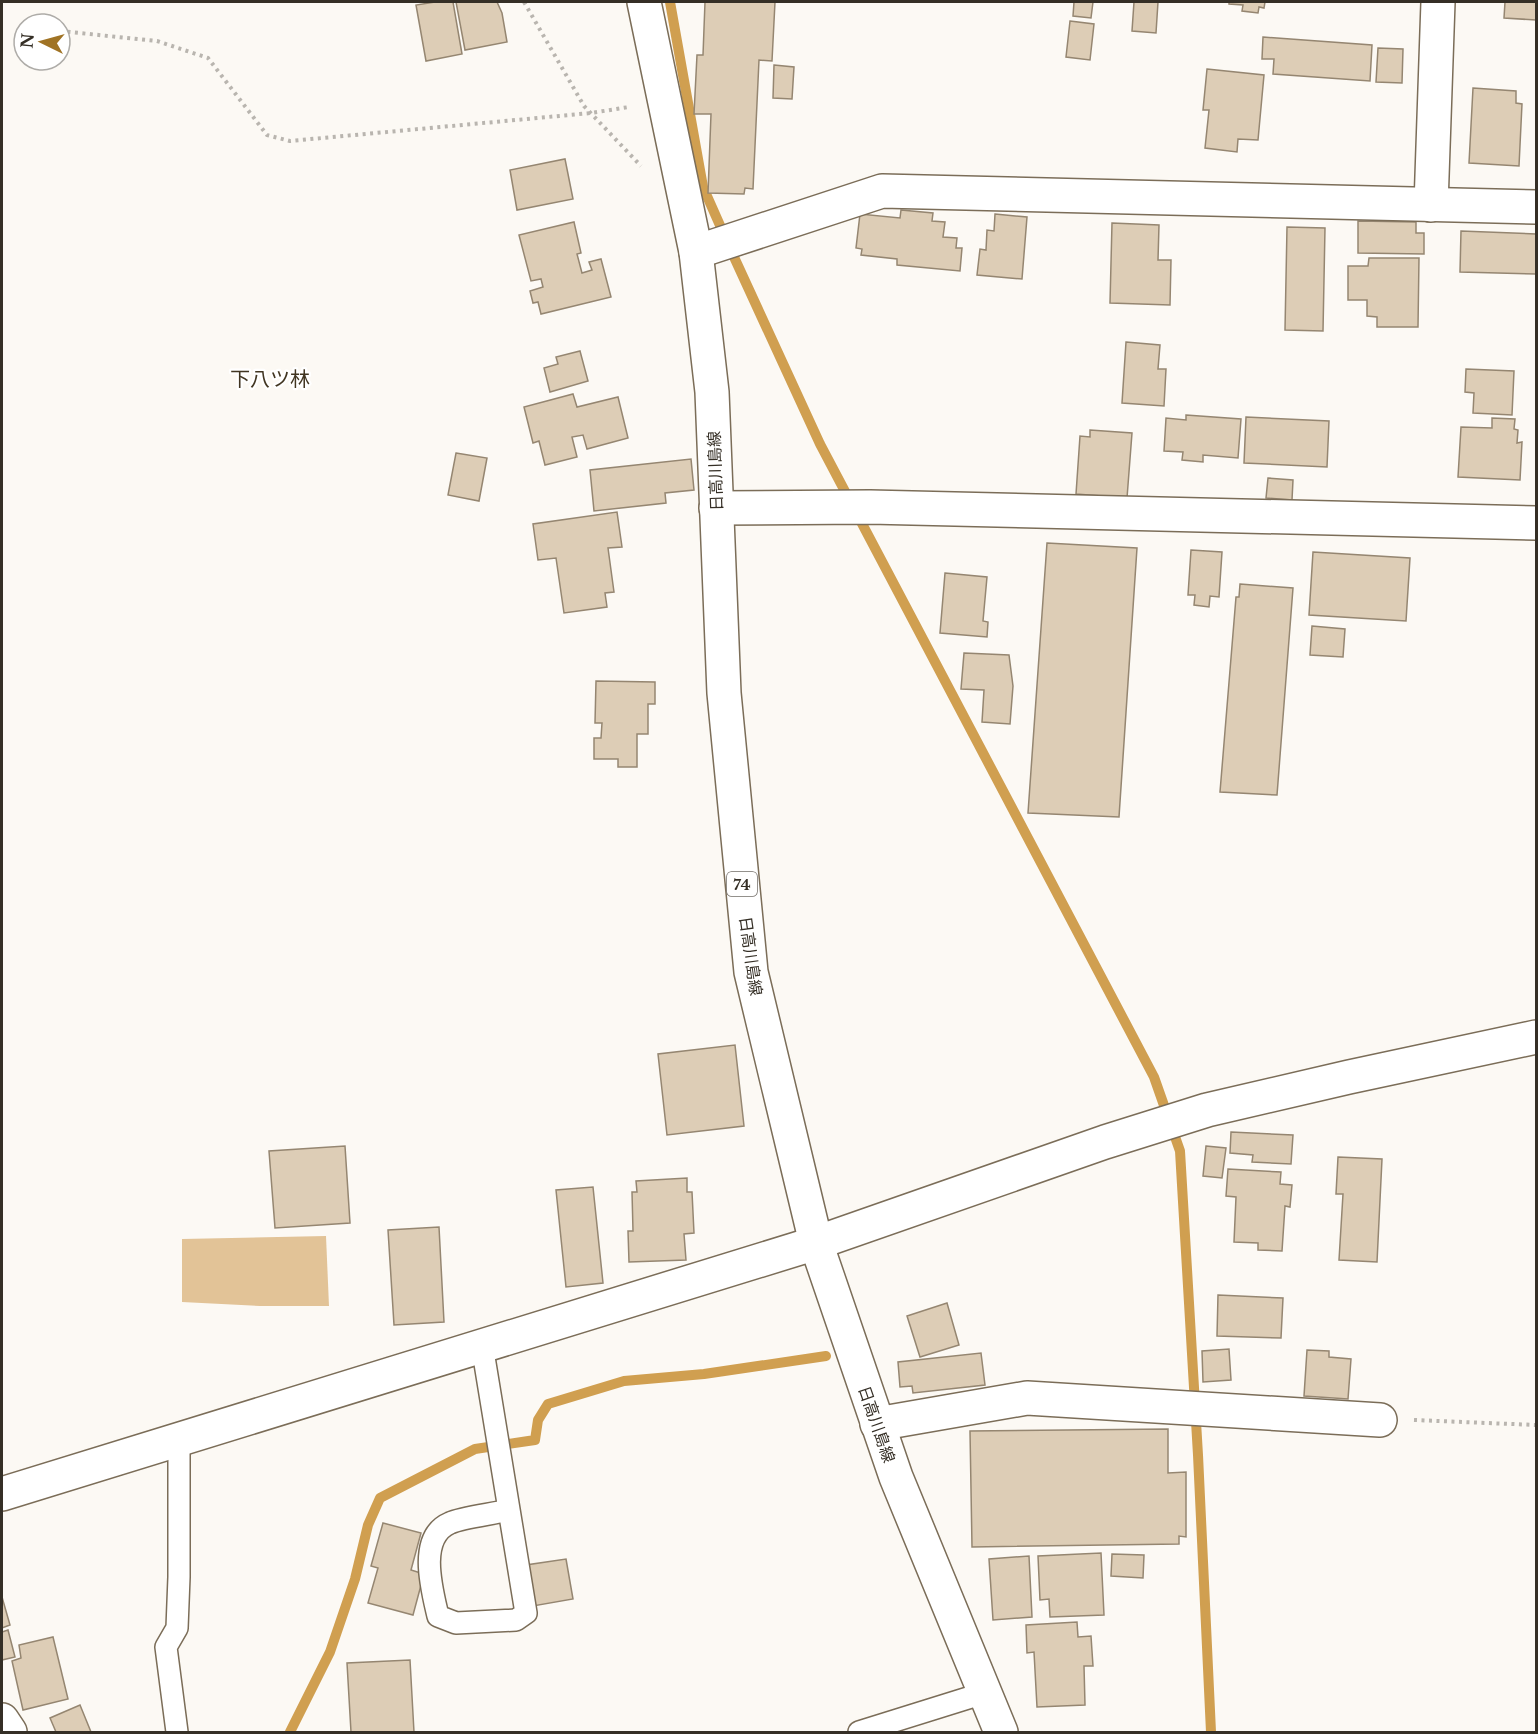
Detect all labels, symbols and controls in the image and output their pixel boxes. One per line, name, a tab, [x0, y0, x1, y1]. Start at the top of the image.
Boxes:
north arrow	[12, 12, 72, 72]
text: N	[16, 32, 38, 49]
district label: 下八ツ林	[230, 367, 310, 391]
street label: 日高川島線	[704, 431, 726, 511]
road number: 74	[727, 872, 757, 896]
street label: 日高川島線	[736, 915, 766, 997]
street label: 日高川島線	[855, 1383, 899, 1465]

